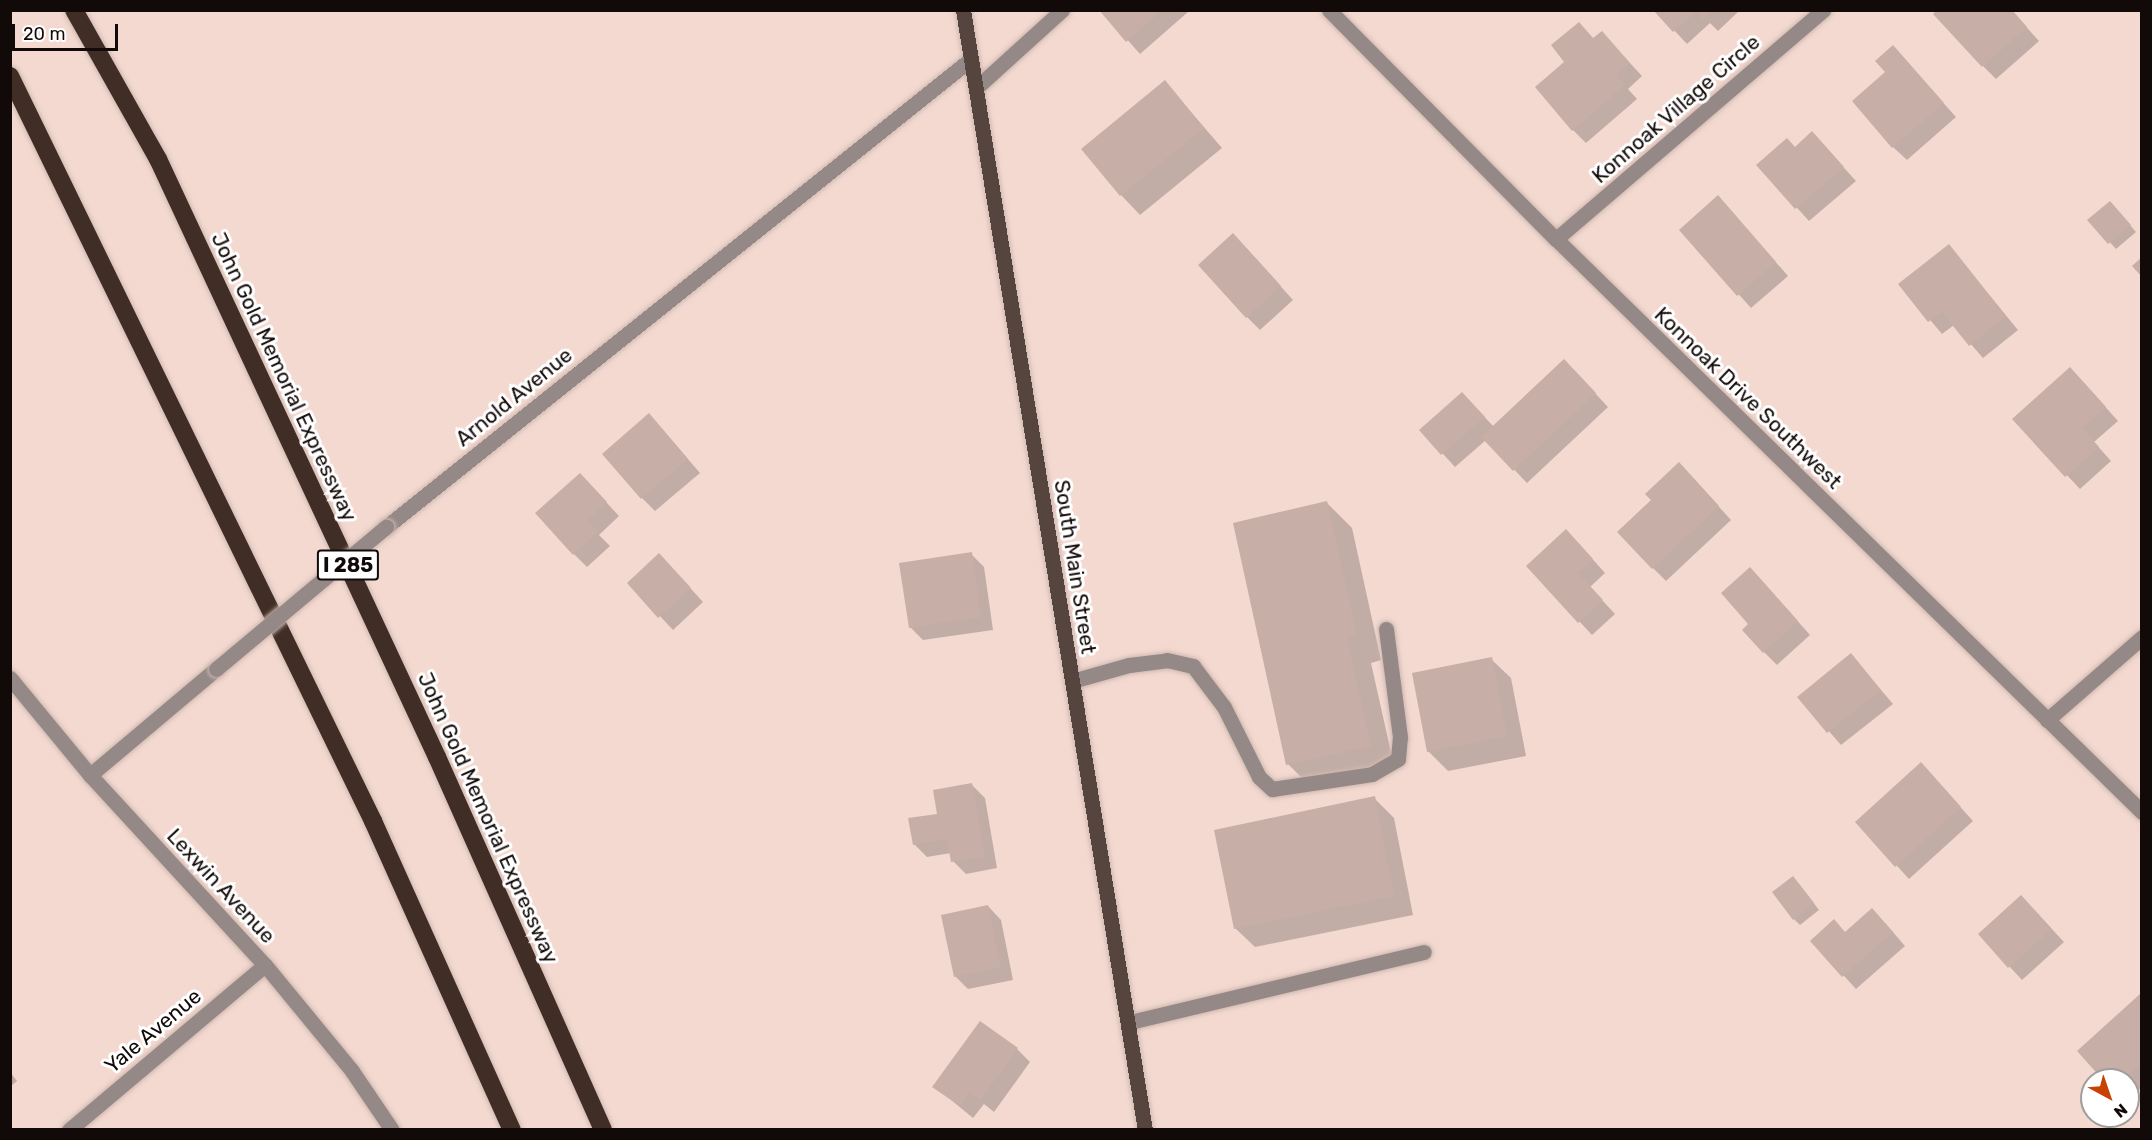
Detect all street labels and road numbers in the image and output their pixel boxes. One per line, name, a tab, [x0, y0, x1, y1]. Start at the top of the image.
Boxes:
street label: Konnoak Village Circle	[1587, 29, 1765, 189]
street label: John Gold Memorial Expressway	[206, 229, 362, 525]
street label: Konnoak Drive Southwest	[1649, 302, 1847, 494]
street label: Arnold Avenue	[450, 342, 578, 452]
street label: South Main Street	[1049, 478, 1101, 656]
road number: I 285	[316, 548, 380, 582]
street label: John Gold Memorial Expressway	[412, 669, 564, 967]
street label: Lexwin Avenue	[161, 823, 281, 949]
street label: Yale Avenue	[99, 983, 207, 1079]

